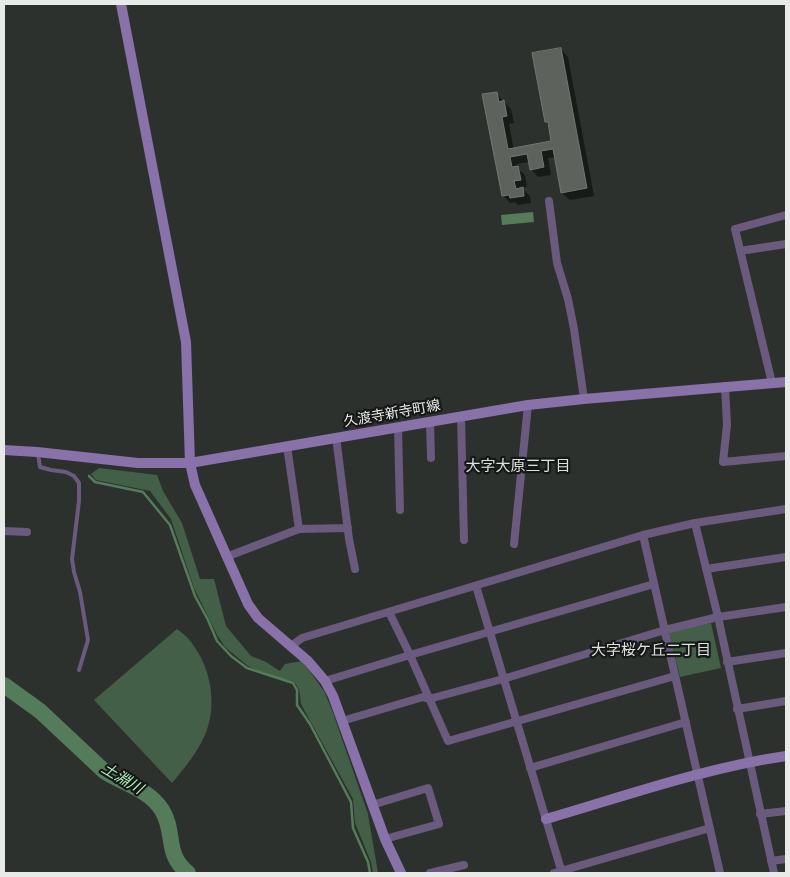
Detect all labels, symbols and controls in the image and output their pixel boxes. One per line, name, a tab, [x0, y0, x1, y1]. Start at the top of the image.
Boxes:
street label: 久渡寺新寺町線	[342, 397, 442, 431]
district label: 大字大原三丁目	[466, 458, 570, 476]
district label: 大字桜ケ丘二丁目	[591, 642, 711, 660]
water label: 土淵川	[98, 760, 146, 798]

